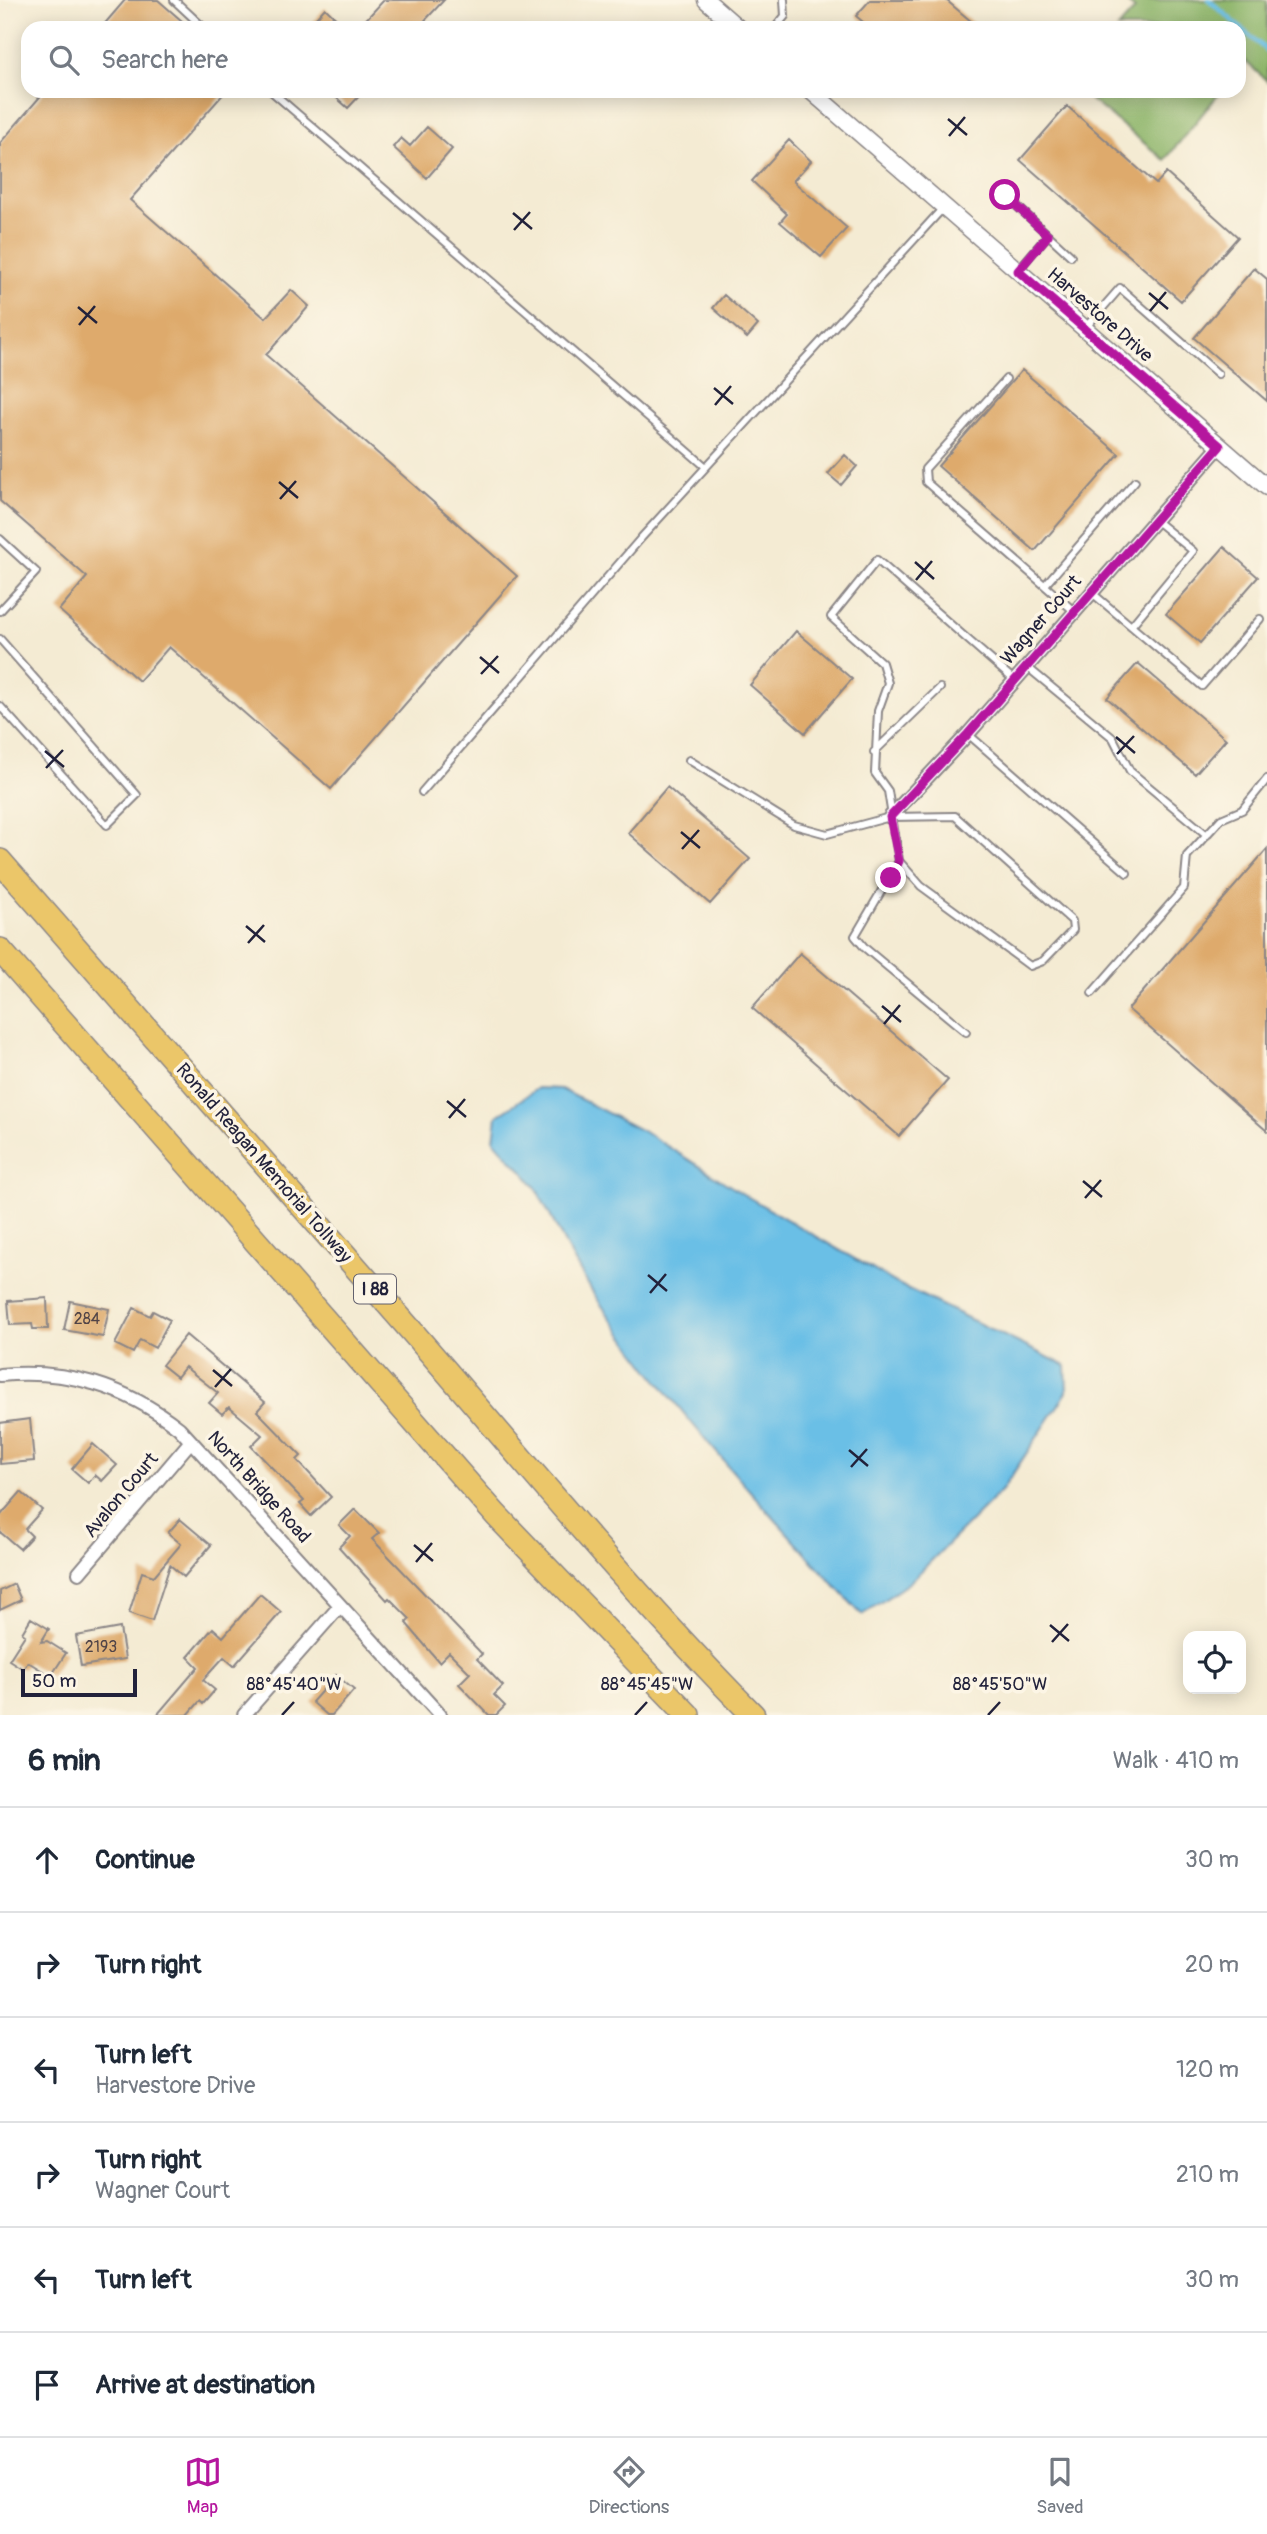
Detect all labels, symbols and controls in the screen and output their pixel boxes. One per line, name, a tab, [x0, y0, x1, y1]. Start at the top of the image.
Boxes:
search box	[21, 21, 1246, 98]
icon: search	[45, 41, 83, 79]
text: Search here	[101, 44, 228, 76]
route start	[989, 179, 1020, 210]
street label: Harvestore Drive	[1042, 263, 1158, 368]
street label: Wagner Court	[995, 570, 1087, 670]
route end	[875, 862, 906, 893]
street label: Ronald Reagan Memorial Tollway	[171, 1058, 357, 1268]
road number: I 88	[354, 1274, 396, 1304]
house number: 284	[74, 1309, 100, 1329]
street label: North Bridge Road	[202, 1426, 316, 1548]
street label: Avalon Court	[78, 1447, 164, 1543]
map controls	[1183, 1631, 1246, 1694]
button: locate	[1183, 1631, 1246, 1694]
house number: 2193	[85, 1637, 117, 1657]
scale bar	[21, 1666, 136, 1698]
text: 50 m	[32, 1669, 76, 1693]
text: 88°45'40"W	[246, 1673, 342, 1696]
text: 88°45'45"W	[601, 1673, 693, 1696]
text: 88°45'50"W	[953, 1673, 1047, 1696]
text: 6 min	[28, 1742, 101, 1779]
text: Walk · 410 m	[1113, 1746, 1239, 1775]
icon: ahead	[28, 1841, 66, 1879]
text: Continue	[95, 1844, 195, 1876]
text: 30 m	[1185, 1845, 1239, 1874]
icon: right	[28, 1946, 66, 1984]
text: Turn right	[95, 1949, 201, 1981]
text: 20 m	[1185, 1950, 1239, 1979]
text: Turn left	[95, 2039, 191, 2071]
icon: left	[28, 2051, 66, 2089]
text: 120 m	[1176, 2055, 1239, 2084]
text: Harvestore Drive	[95, 2071, 255, 2100]
text: Turn right	[95, 2144, 201, 2176]
icon: right	[28, 2156, 66, 2194]
text: 210 m	[1176, 2160, 1239, 2189]
text: Wagner Court	[95, 2176, 230, 2205]
icon: left	[28, 2261, 66, 2299]
text: Turn left	[95, 2264, 191, 2296]
text: 30 m	[1185, 2265, 1239, 2294]
icon: arrive	[28, 2366, 66, 2404]
text: Arrive at destination	[95, 2369, 315, 2401]
tab: Map	[184, 2453, 222, 2519]
tab: Directions	[589, 2453, 669, 2519]
tab: Saved	[1036, 2453, 1083, 2519]

